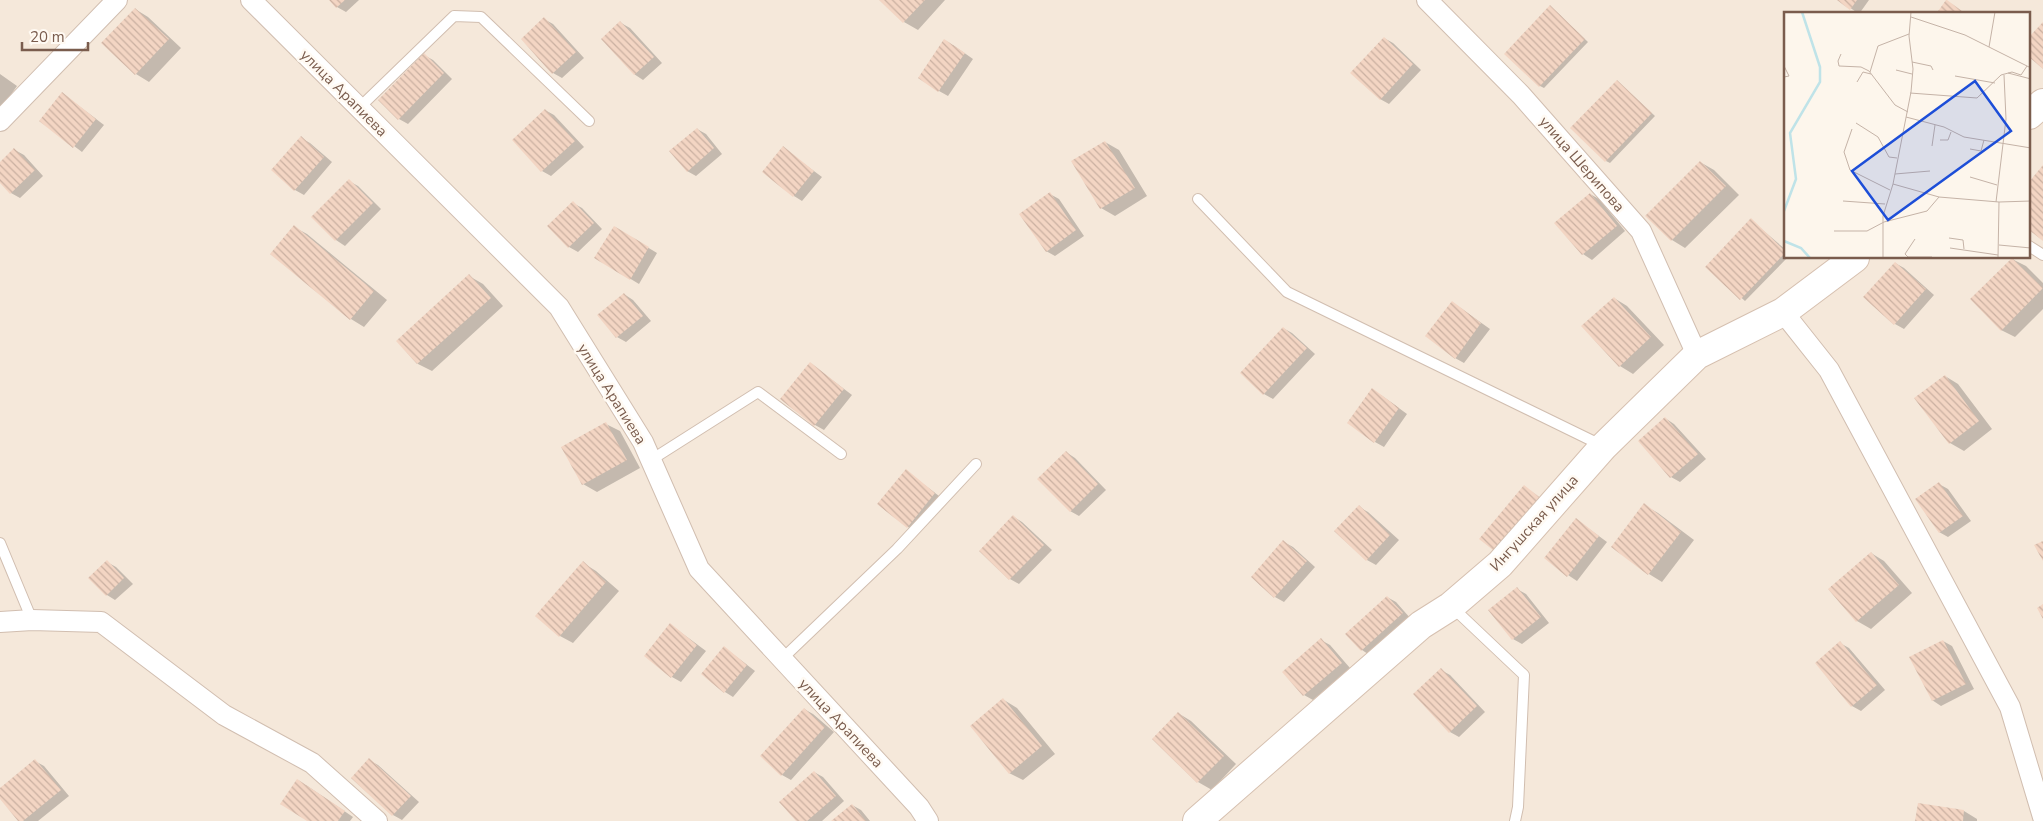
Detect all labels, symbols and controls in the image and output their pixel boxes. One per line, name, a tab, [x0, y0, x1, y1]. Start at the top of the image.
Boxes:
inset map	[1784, 12, 2030, 259]
scale bar	[22, 20, 89, 52]
text: 20 m	[30, 27, 65, 47]
street label: улица Арапиева	[296, 45, 392, 141]
street label: улица Шерипова	[1535, 112, 1629, 216]
street label: улица Арапиева	[573, 340, 651, 448]
street label: Ингушская улица	[1485, 471, 1583, 575]
street label: улица Арапиева	[794, 674, 888, 772]

